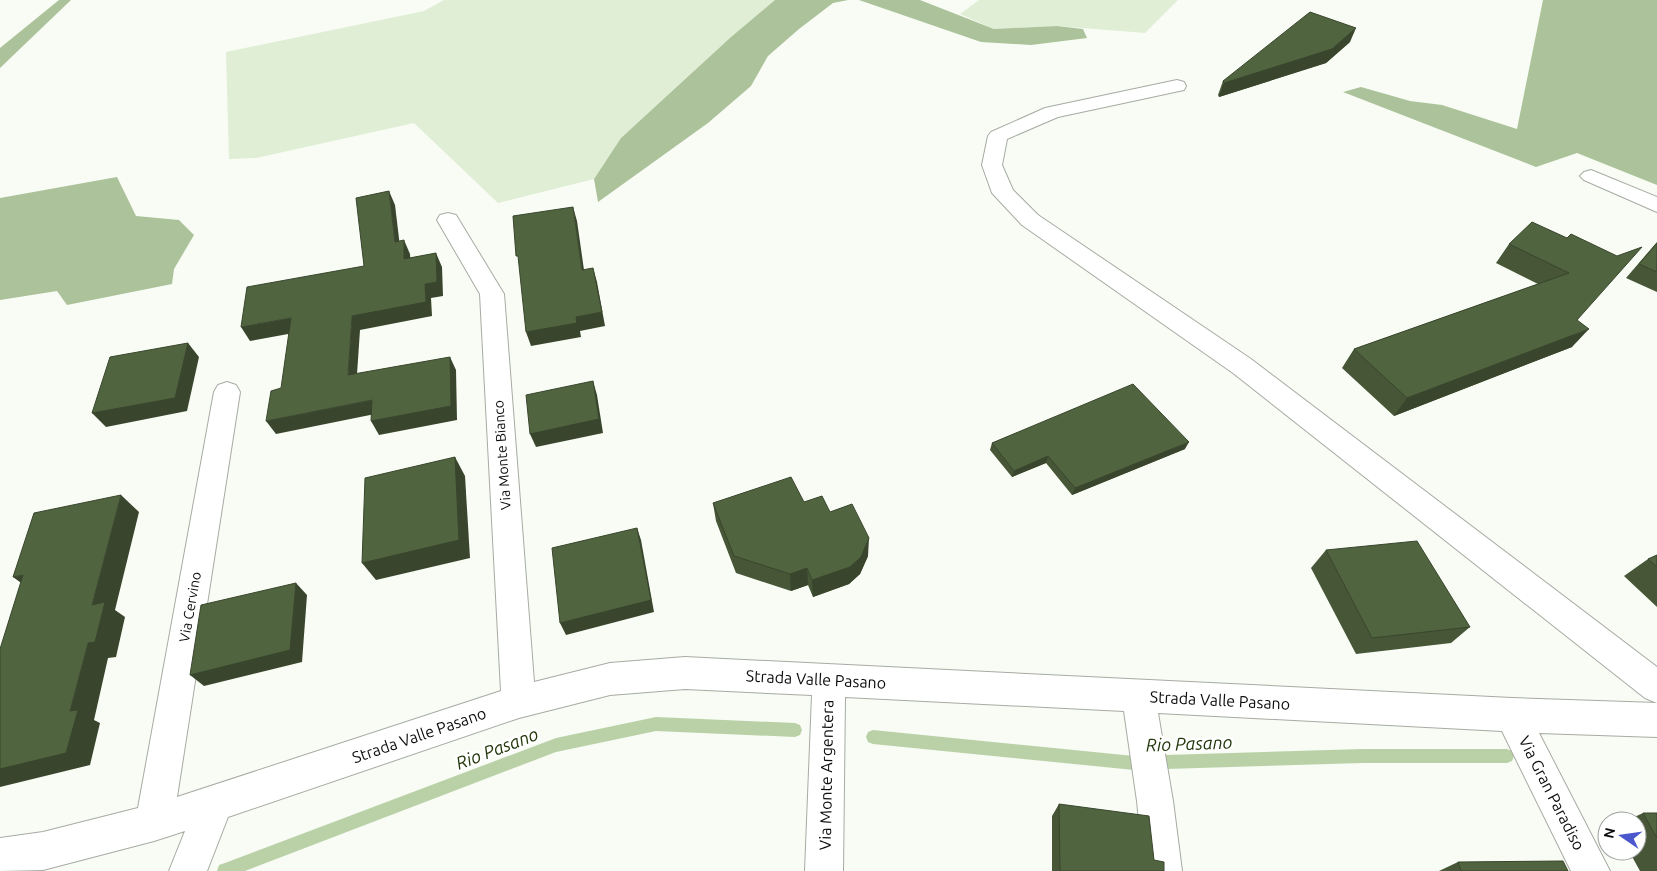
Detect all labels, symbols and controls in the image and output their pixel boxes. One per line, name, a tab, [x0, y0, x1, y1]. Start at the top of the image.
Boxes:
street label: Via Monte Bianco	[490, 400, 514, 510]
street label: Via Cervino	[176, 570, 204, 644]
street label: Strada Valle Pasano	[745, 666, 887, 692]
street label: Strada Valle Pasano	[1149, 687, 1291, 713]
street label: Via Monte Argentera	[816, 700, 836, 850]
street label: Strada Valle Pasano	[350, 704, 488, 766]
water label: Rio Pasano	[453, 723, 541, 773]
water label: Rio Pasano	[1145, 731, 1233, 755]
street label: Via Gran Paradiso	[1515, 733, 1589, 853]
north arrow	[1597, 811, 1647, 861]
text: N	[1600, 826, 1618, 840]

